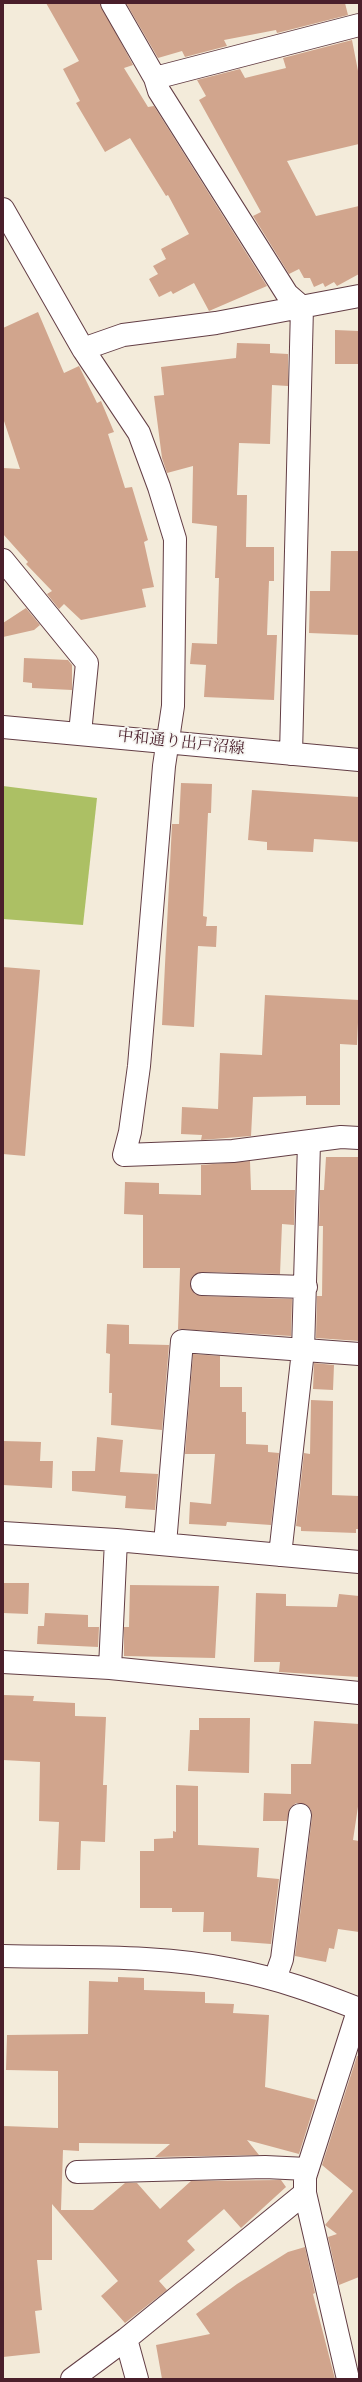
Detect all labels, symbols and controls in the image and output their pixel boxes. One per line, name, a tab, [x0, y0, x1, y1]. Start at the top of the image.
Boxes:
street label: 中和通り出戸沼線	[116, 727, 246, 759]

